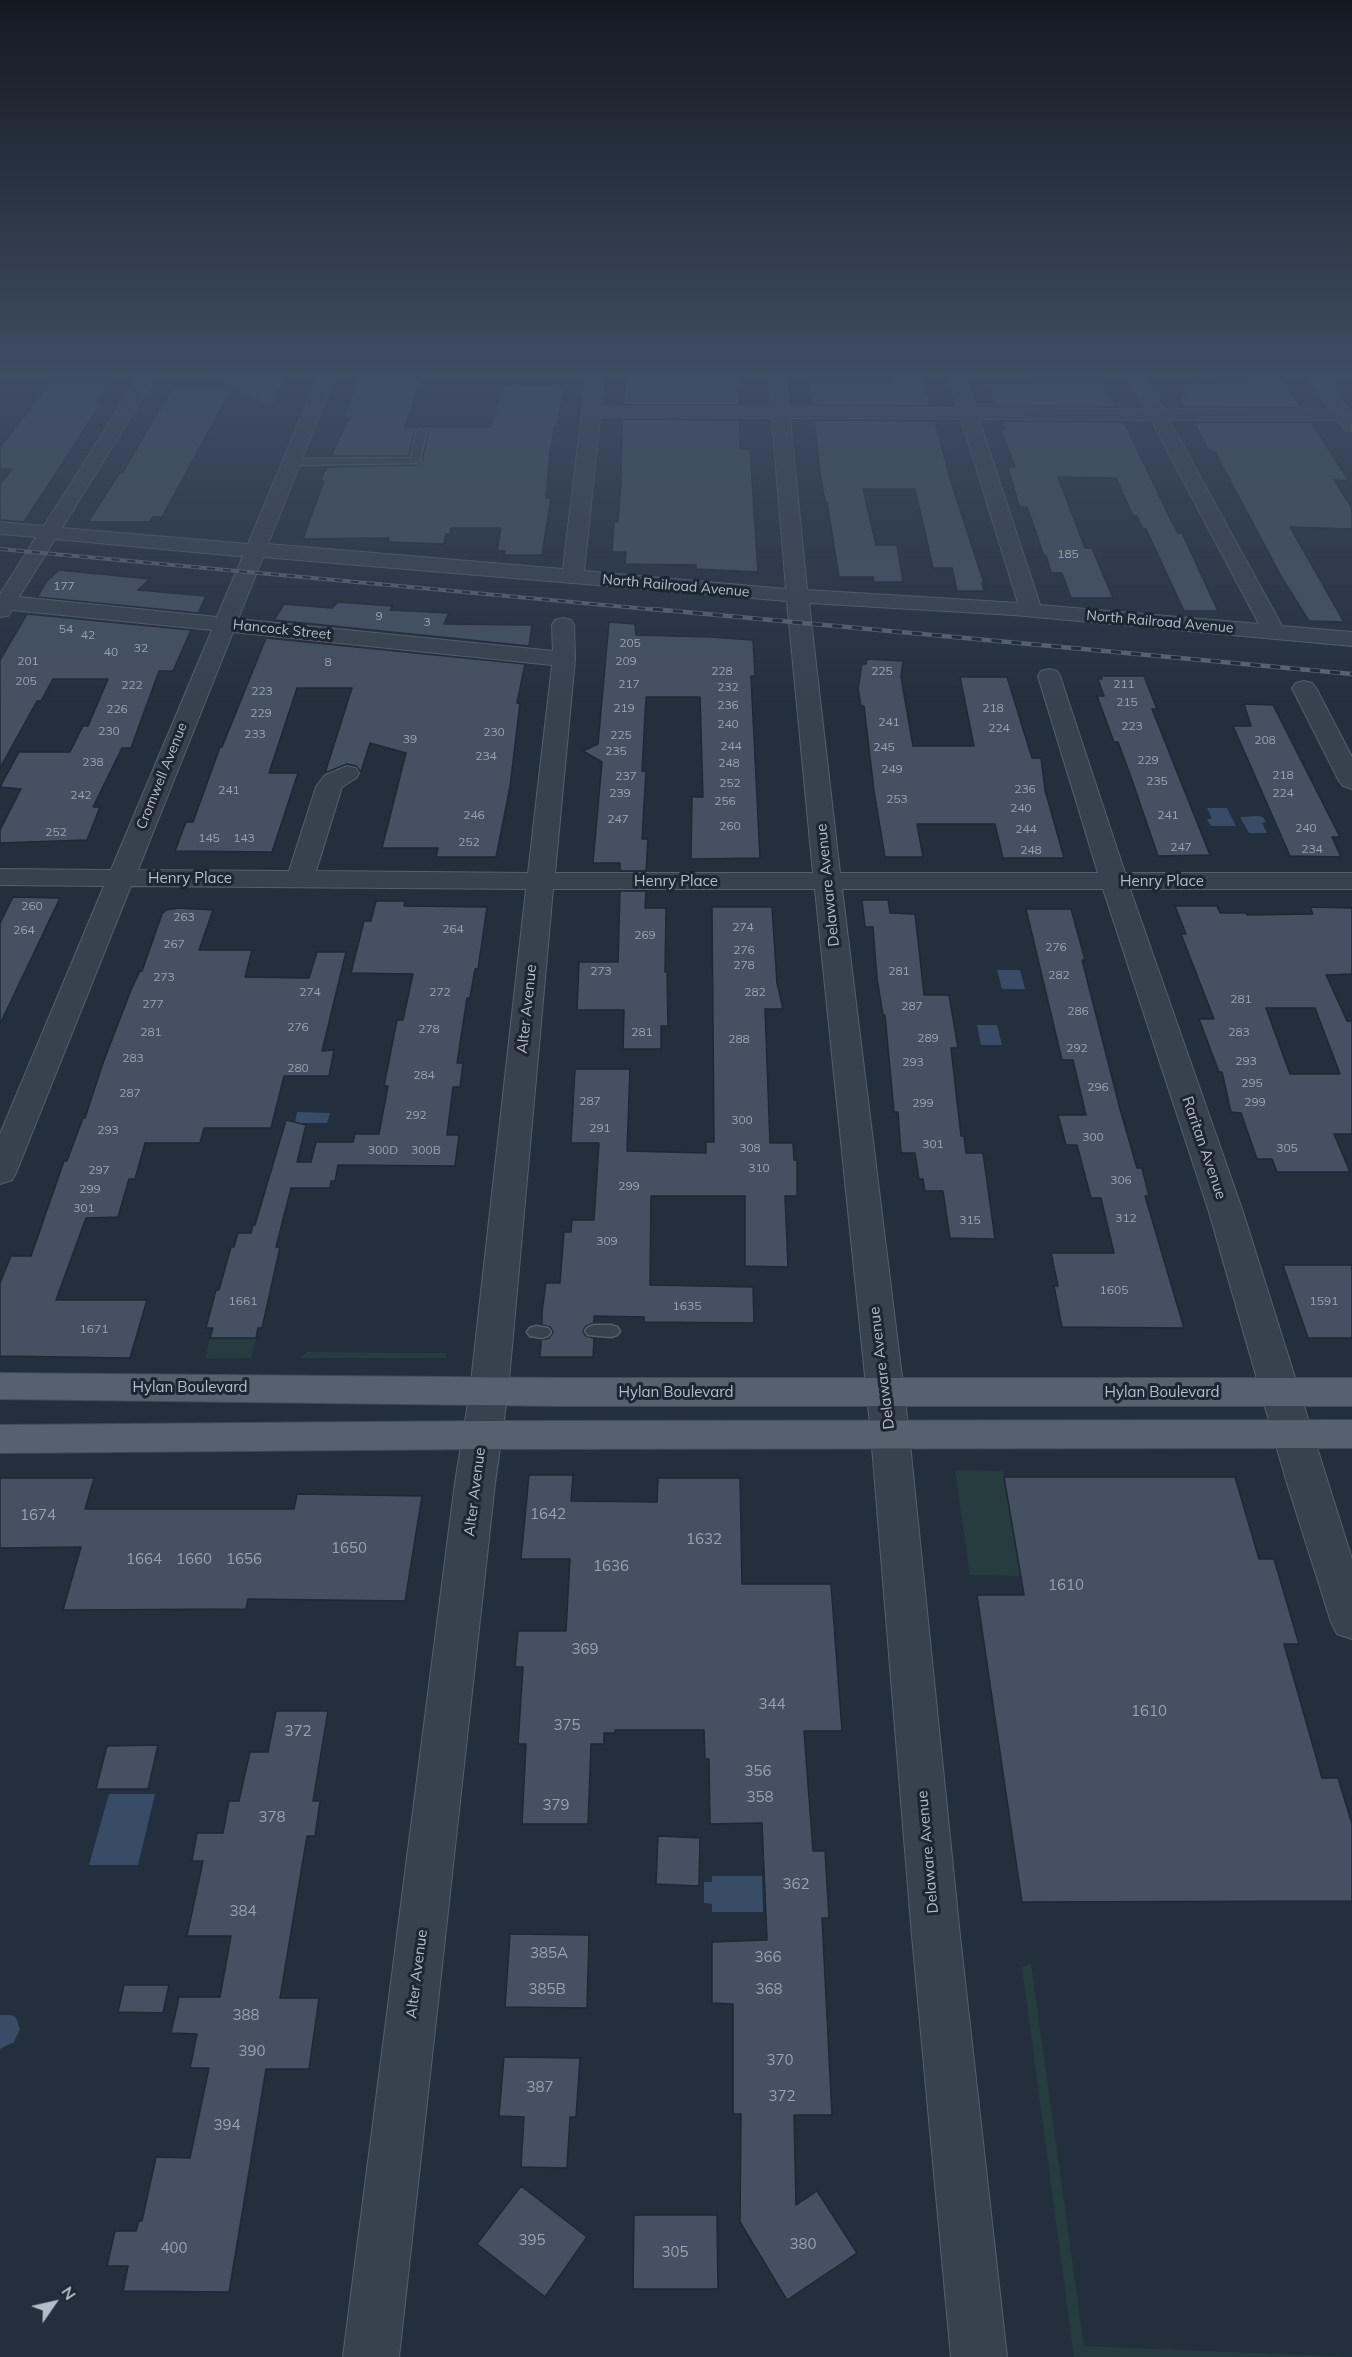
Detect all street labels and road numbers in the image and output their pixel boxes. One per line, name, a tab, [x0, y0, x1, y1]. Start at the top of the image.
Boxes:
street label: North Railroad Avenue	[602, 571, 750, 601]
street label: North Railroad Avenue	[1086, 607, 1234, 637]
street label: Hancock Street	[232, 616, 332, 644]
street label: Cromwell Avenue	[133, 720, 191, 832]
street label: Delaware Avenue	[813, 823, 843, 947]
street label: Henry Place	[148, 869, 232, 887]
street label: Henry Place	[634, 872, 718, 890]
street label: Henry Place	[1120, 872, 1204, 890]
street label: Alter Avenue	[513, 964, 541, 1054]
street label: Raritan Avenue	[1178, 1094, 1230, 1202]
street label: Delaware Avenue	[866, 1306, 898, 1430]
street label: Hylan Boulevard	[133, 1378, 247, 1396]
street label: Hylan Boulevard	[619, 1383, 733, 1401]
street label: Hylan Boulevard	[1105, 1383, 1219, 1401]
street label: Alter Avenue	[461, 1446, 489, 1538]
street label: Delaware Avenue	[914, 1790, 942, 1914]
street label: Alter Avenue	[403, 1928, 431, 2020]

